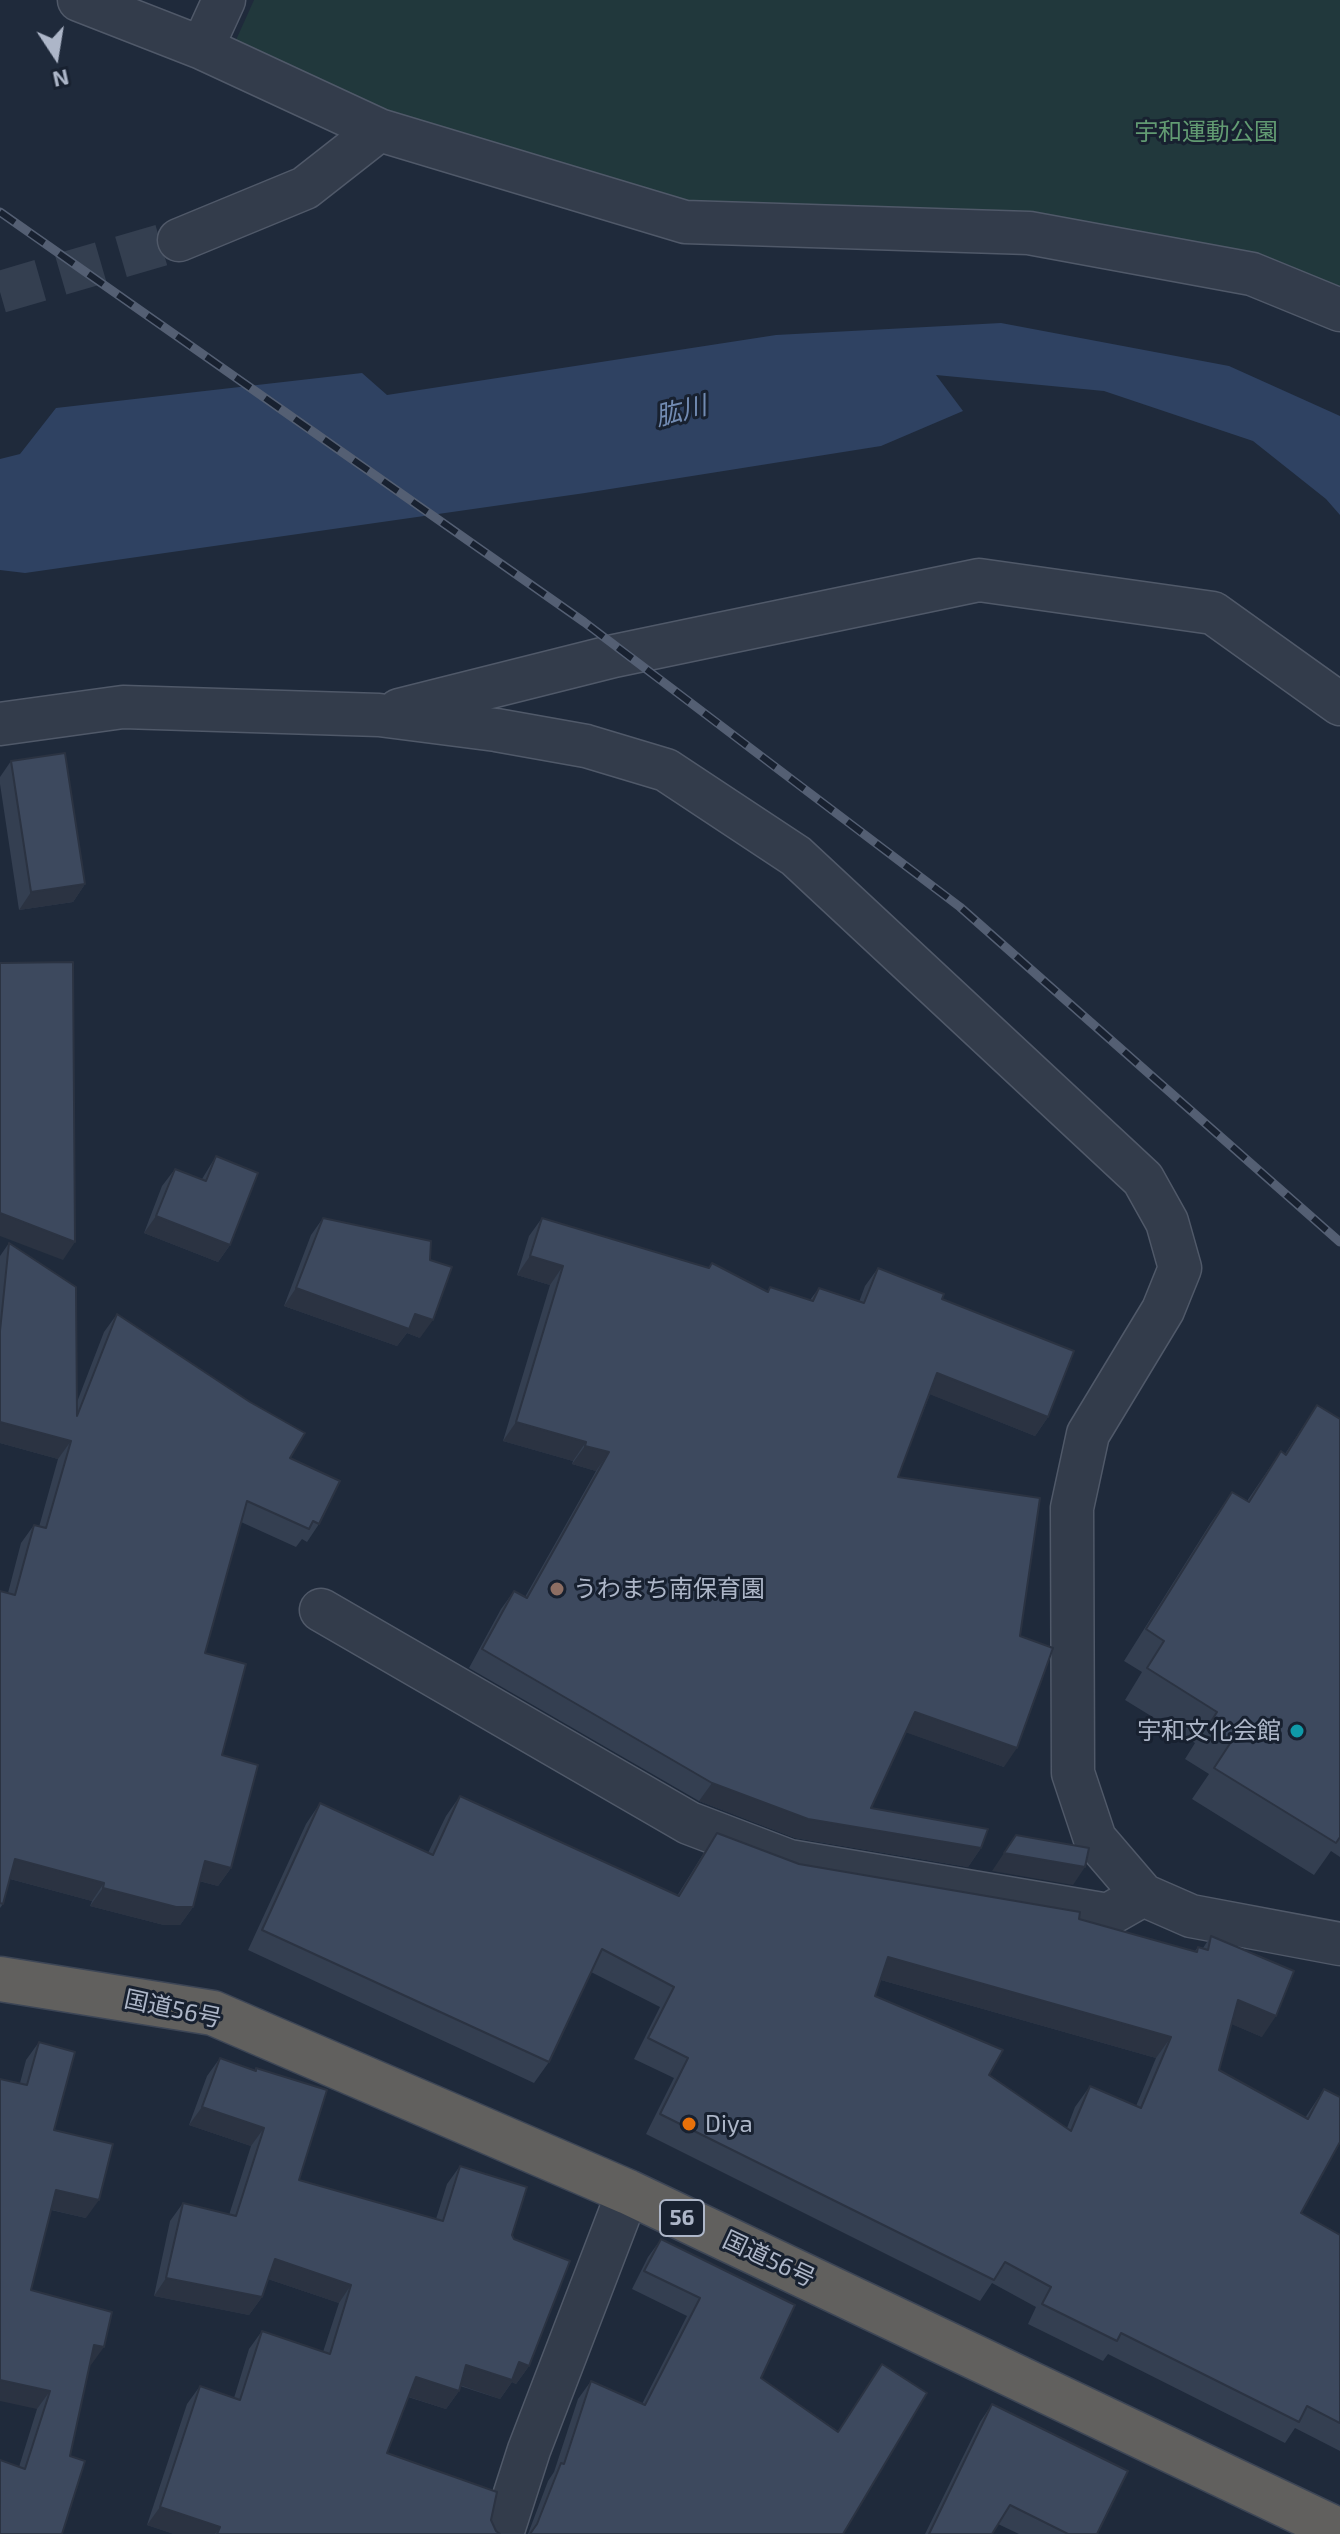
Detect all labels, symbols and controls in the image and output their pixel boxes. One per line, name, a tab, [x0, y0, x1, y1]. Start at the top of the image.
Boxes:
north arrow	[16, 16, 96, 96]
text: N	[51, 65, 71, 94]
park label: 宇和運動公園	[1134, 118, 1278, 146]
water label: 肱川	[652, 390, 710, 432]
place label: うわまち南保育園	[573, 1575, 765, 1603]
marker: うわまち南保育園	[548, 1580, 566, 1598]
place label: 宇和文化会館	[1137, 1717, 1281, 1745]
marker: 宇和文化会館	[1288, 1722, 1306, 1740]
street label: 国道56号	[122, 1985, 224, 2033]
place label: Diya	[705, 2110, 753, 2138]
marker: Diya	[680, 2115, 698, 2133]
road number: 56	[660, 2200, 704, 2236]
street label: 国道56号	[718, 2225, 820, 2293]

